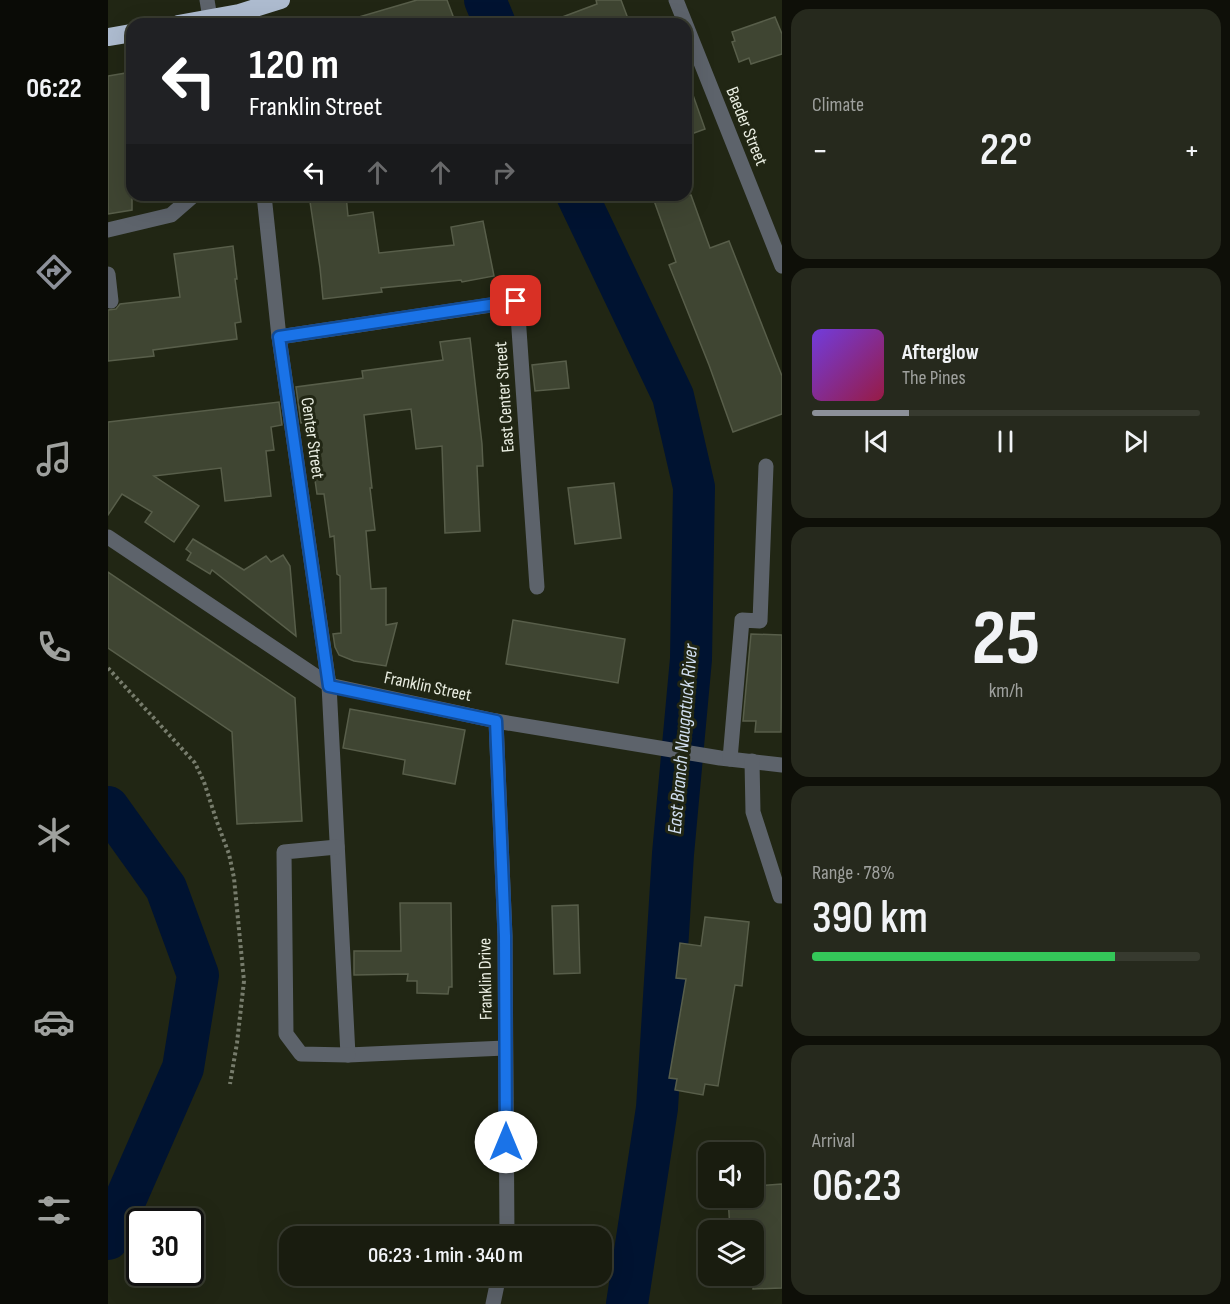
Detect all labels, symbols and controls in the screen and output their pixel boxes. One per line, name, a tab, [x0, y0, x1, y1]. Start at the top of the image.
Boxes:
text: 120 m	[249, 40, 339, 91]
icon: left	[150, 42, 228, 120]
text: 06:22	[26, 73, 82, 105]
street label: Baeder Street	[721, 84, 772, 169]
text: Franklin Street	[249, 91, 382, 123]
text: Climate	[812, 93, 864, 117]
text: 22°	[980, 123, 1032, 178]
text: −	[812, 131, 828, 171]
text: +	[1184, 131, 1200, 171]
icon: left	[298, 156, 331, 189]
icon: ahead	[361, 156, 394, 189]
icon: ahead	[424, 156, 457, 189]
icon: right	[487, 156, 520, 189]
icon: directions	[33, 251, 75, 293]
pin	[490, 275, 541, 326]
icon: arrive	[499, 284, 532, 317]
text: Afterglow	[902, 339, 979, 366]
street label: East Center Street	[490, 340, 519, 453]
text: The Pines	[902, 366, 966, 390]
street label: Center Street	[296, 396, 329, 481]
icon: previous	[860, 425, 893, 458]
icon: pause	[989, 425, 1022, 458]
icon: next	[1119, 425, 1152, 458]
icon: music	[33, 438, 75, 480]
text: 25	[972, 593, 1040, 686]
icon: phone	[33, 626, 75, 668]
water label: East Branch Naugatuck River	[663, 642, 703, 835]
street label: Franklin Street	[382, 667, 474, 706]
text: km/h	[989, 679, 1023, 703]
icon: climate	[33, 814, 75, 856]
text: Range · 78%	[812, 861, 895, 885]
text: 390 km	[812, 891, 928, 946]
street label: Franklin Drive	[474, 938, 497, 1020]
icon: car	[33, 1001, 75, 1043]
position arrow	[474, 1110, 538, 1174]
text: Arrival	[812, 1129, 855, 1153]
map controls	[698, 1142, 764, 1286]
button: sound	[698, 1142, 764, 1208]
text: 06:23	[812, 1159, 902, 1214]
icon: filters	[33, 1189, 75, 1231]
speed limit sign: 30	[126, 1208, 204, 1286]
button: layers	[698, 1220, 764, 1286]
text: 06:23 · 1 min · 340 m	[368, 1242, 523, 1269]

